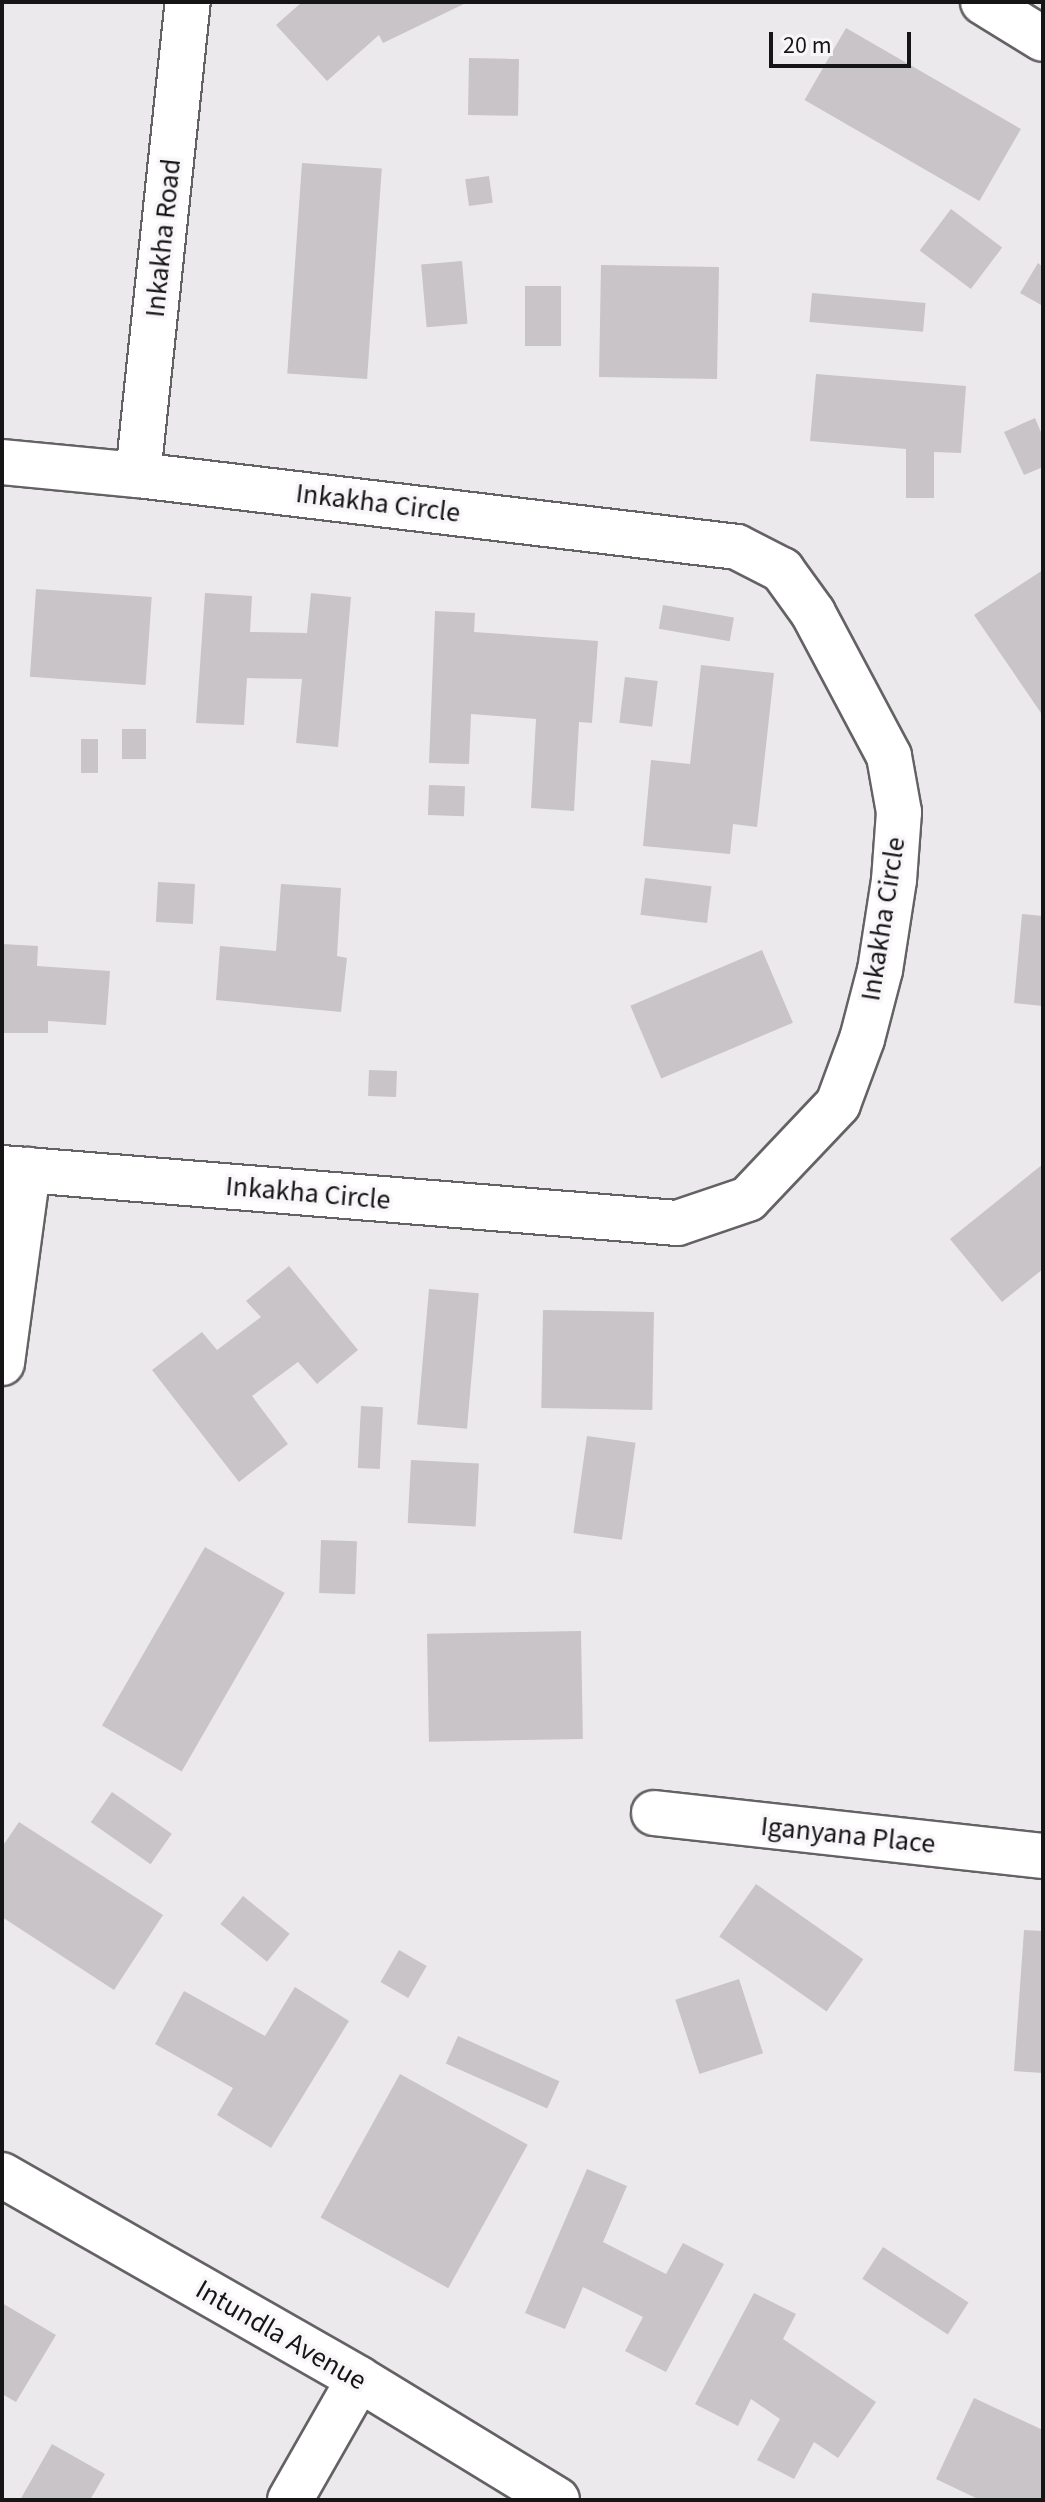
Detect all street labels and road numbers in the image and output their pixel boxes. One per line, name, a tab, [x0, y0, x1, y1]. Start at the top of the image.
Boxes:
street label: Inkakha Road	[138, 157, 188, 319]
street label: Inkakha Circle	[294, 476, 462, 530]
street label: Inkakha Circle	[853, 835, 913, 1003]
street label: Inkakha Circle	[224, 1169, 392, 1217]
street label: Iganyana Place	[759, 1809, 937, 1861]
street label: Intundla Avenue	[190, 2273, 372, 2397]

